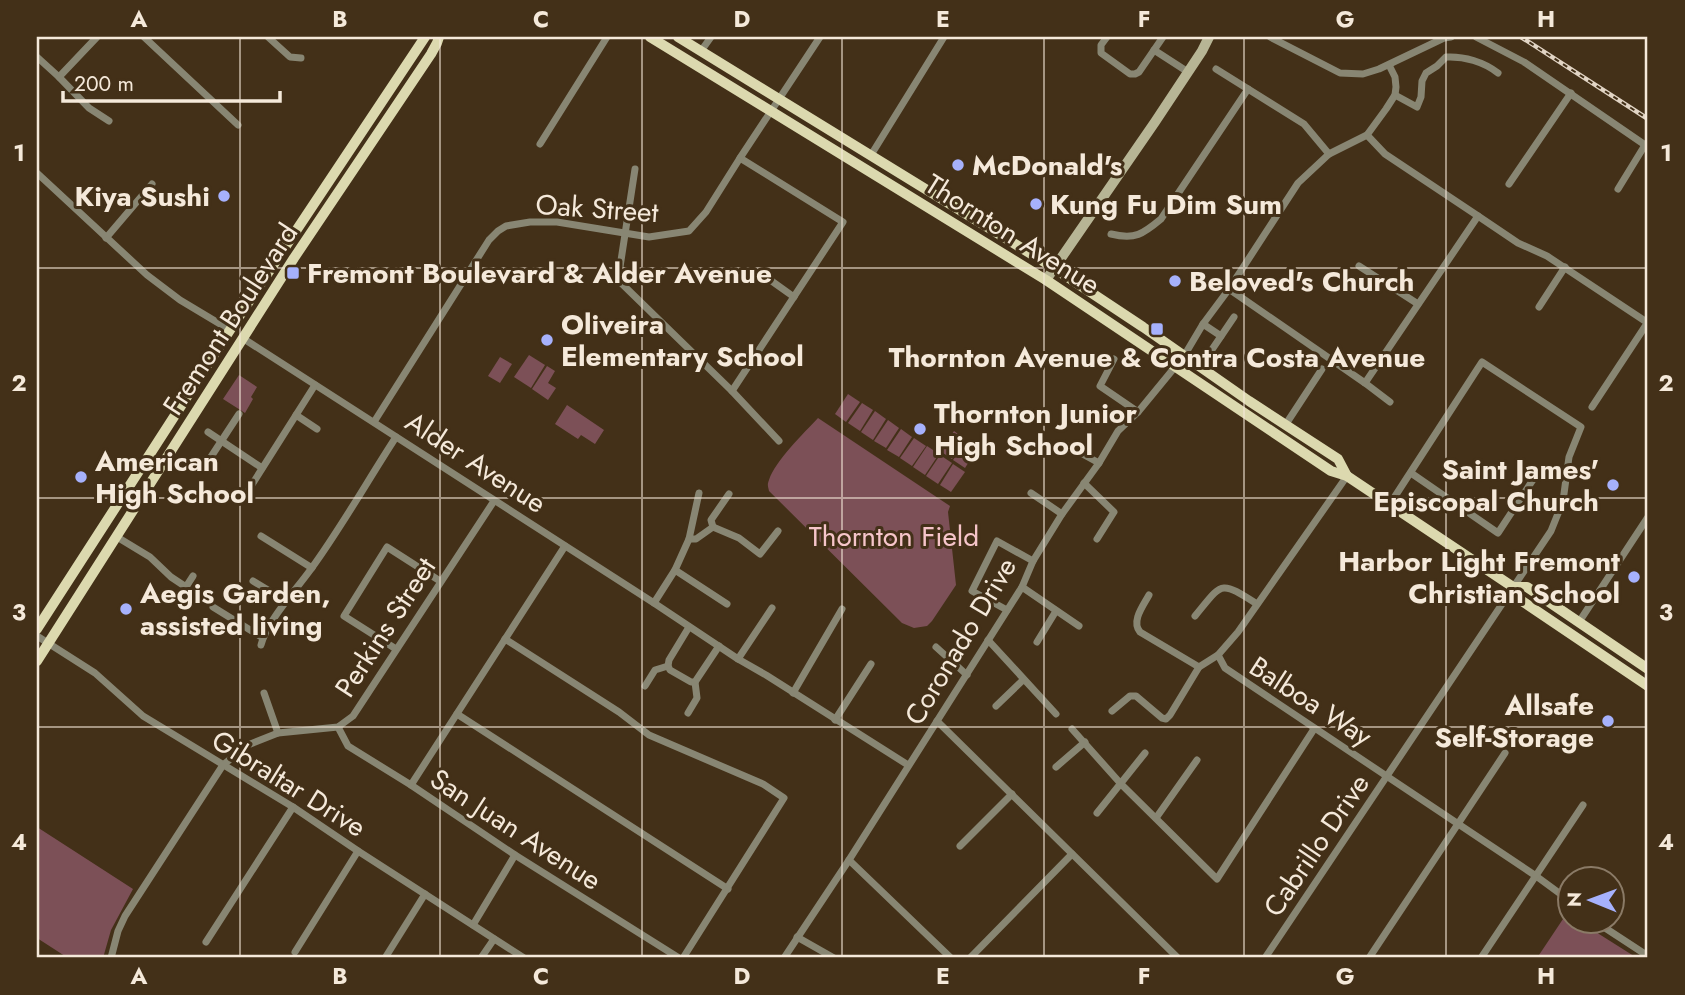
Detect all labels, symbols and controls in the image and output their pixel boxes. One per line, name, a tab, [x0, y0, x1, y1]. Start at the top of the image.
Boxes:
text: A	[130, 2, 148, 36]
text: B	[332, 2, 348, 36]
text: C	[533, 2, 549, 36]
text: D	[734, 2, 751, 36]
text: E	[936, 2, 950, 36]
text: F	[1138, 2, 1150, 36]
text: G	[1336, 2, 1354, 36]
text: H	[1537, 2, 1555, 36]
scale bar	[63, 60, 280, 104]
text: 200 m	[74, 69, 134, 99]
text: 1	[13, 136, 25, 170]
text: 1	[1660, 136, 1672, 170]
place label: McDonald's	[972, 145, 1123, 186]
marker: McDonald's	[950, 157, 966, 173]
street label: Thornton Avenue	[917, 164, 1108, 305]
place label: Kiya Sushi	[75, 176, 210, 217]
street label: Oak Street	[534, 184, 660, 233]
place label: Kung Fu Dim Sum	[1050, 184, 1282, 225]
marker: Kiya Sushi	[216, 188, 232, 204]
marker: Kung Fu Dim Sum	[1028, 196, 1044, 212]
street label: Fremont Boulevard	[153, 215, 308, 423]
place label: Fremont Boulevard & Alder Avenue	[307, 253, 772, 294]
place label: Beloved's Church	[1189, 261, 1414, 302]
marker: Fremont Boulevard & Alder Avenue	[285, 265, 301, 281]
marker: Beloved's Church	[1167, 273, 1183, 289]
place label: Oliveira Elementary School	[561, 304, 804, 377]
marker: Thornton Avenue & Contra Costa Avenue	[1149, 321, 1165, 337]
marker: Oliveira Elementary School	[539, 332, 555, 348]
place label: Thornton Avenue & Contra Costa Avenue	[889, 337, 1425, 378]
text: 2	[11, 366, 27, 400]
text: 2	[1658, 366, 1674, 400]
place label: Thornton Junior High School	[934, 393, 1137, 466]
street label: Alder Avenue	[397, 402, 554, 523]
marker: Thornton Junior High School	[912, 421, 928, 437]
place label: American High School	[94, 441, 254, 514]
place label: Saint James' Episcopal Church	[1373, 449, 1599, 522]
marker: American High School	[73, 469, 89, 485]
marker: Saint James' Episcopal Church	[1605, 477, 1621, 493]
park label: Thornton Field	[809, 516, 979, 557]
place label: Harbor Light Fremont Christian School	[1338, 541, 1620, 614]
street label: Perkins Street	[325, 549, 446, 705]
street label: Coronado Drive	[894, 550, 1027, 733]
marker: Harbor Light Fremont Christian School	[1626, 569, 1642, 585]
place label: Aegis Garden, assisted living	[139, 573, 331, 646]
text: 3	[12, 595, 26, 629]
text: 3	[1659, 595, 1673, 629]
marker: Aegis Garden, assisted living	[118, 601, 134, 617]
street label: Balboa Way	[1241, 646, 1381, 757]
place label: Allsafe Self-Storage	[1434, 685, 1594, 758]
marker: Allsafe Self-Storage	[1600, 713, 1616, 729]
street label: Gibraltar Drive	[204, 720, 374, 847]
street label: San Juan Avenue	[422, 759, 610, 900]
street label: Cabrillo Drive	[1253, 766, 1379, 925]
text: 4	[11, 825, 27, 859]
text: 4	[1658, 825, 1674, 859]
north arrow	[1556, 866, 1626, 936]
text: N	[1561, 892, 1588, 907]
text: A	[130, 959, 148, 993]
text: B	[332, 959, 348, 993]
text: C	[533, 959, 549, 993]
text: D	[734, 959, 751, 993]
text: E	[936, 959, 950, 993]
text: F	[1138, 959, 1150, 993]
text: G	[1336, 959, 1354, 993]
text: H	[1537, 959, 1555, 993]

